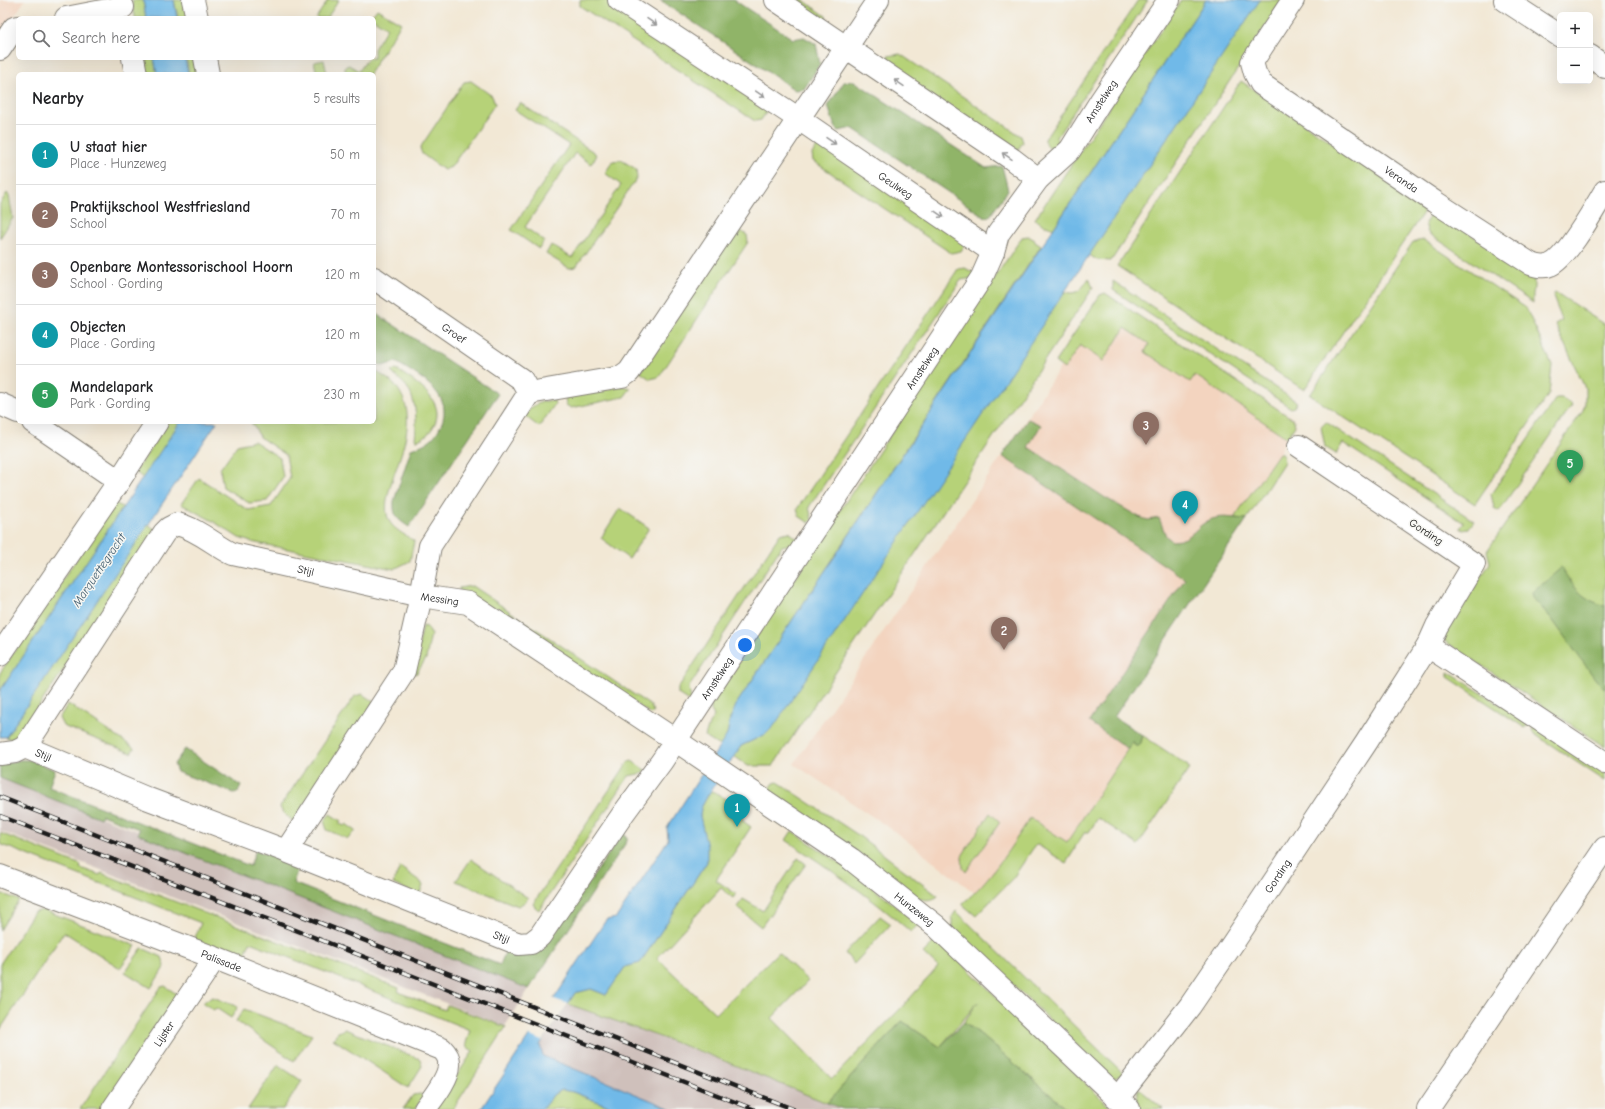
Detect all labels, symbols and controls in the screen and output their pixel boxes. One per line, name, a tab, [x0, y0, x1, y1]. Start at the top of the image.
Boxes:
map controls	[1557, 12, 1593, 84]
button: +	[1557, 12, 1593, 48]
search box	[16, 16, 376, 60]
one-way arrow	[646, 17, 657, 26]
icon: search	[30, 27, 52, 49]
text: Search here	[62, 29, 140, 47]
button: −	[1557, 48, 1593, 84]
street label: Amstelweg	[1082, 77, 1120, 125]
one-way arrow	[894, 79, 905, 87]
text: Nearby	[32, 89, 83, 108]
one-way arrow	[754, 90, 766, 98]
text: 5 results	[313, 91, 360, 106]
one-way arrow	[825, 137, 836, 145]
text: U staat hier	[70, 138, 147, 156]
text: 1	[42, 147, 48, 162]
text: 50 m	[330, 147, 360, 162]
one-way arrow	[1001, 151, 1012, 160]
text: Place · Hunzeweg	[70, 156, 167, 171]
street label: Veranda	[1382, 163, 1421, 195]
street label: Geulweg	[876, 169, 916, 202]
text: Praktijkschool Westfriesland	[70, 198, 250, 216]
text: 2	[42, 207, 48, 222]
text: 70 m	[331, 207, 360, 222]
one-way arrow	[933, 210, 944, 218]
text: School	[70, 216, 107, 231]
text: Openbare Montessorischool Hoorn	[70, 258, 293, 276]
text: 3	[42, 267, 48, 282]
text: 120 m	[325, 267, 360, 282]
text: School · Gording	[70, 276, 163, 291]
text: Objecten	[70, 318, 126, 336]
street label: Groef	[439, 320, 469, 346]
text: 4	[42, 327, 48, 342]
text: 120 m	[325, 327, 360, 342]
text: Place · Gording	[70, 336, 155, 351]
street label: Amstelweg	[903, 344, 941, 392]
text: Mandelapark	[70, 378, 153, 396]
text: 5	[42, 387, 48, 402]
text: 230 m	[324, 387, 360, 402]
text: Park · Gording	[70, 396, 151, 411]
pin: 3	[1133, 412, 1159, 445]
pin: 5	[1557, 450, 1583, 483]
pin: 4	[1172, 491, 1198, 524]
street label: Gording	[1407, 516, 1445, 548]
water label: Marquettegracht	[69, 530, 129, 610]
street label: Stijl	[296, 562, 316, 578]
street label: Messing	[420, 590, 460, 608]
pin: 2	[991, 617, 1017, 650]
your location	[735, 635, 755, 655]
street label: Amstelweg	[698, 654, 736, 702]
street label: Stijl	[33, 746, 54, 764]
pin: 1	[724, 794, 750, 827]
street label: Gording	[1262, 857, 1294, 895]
street label: Hunzeweg	[892, 889, 937, 929]
street label: Stijl	[491, 928, 512, 946]
street label: Palissade	[199, 947, 244, 975]
street label: Lijster	[151, 1018, 177, 1049]

